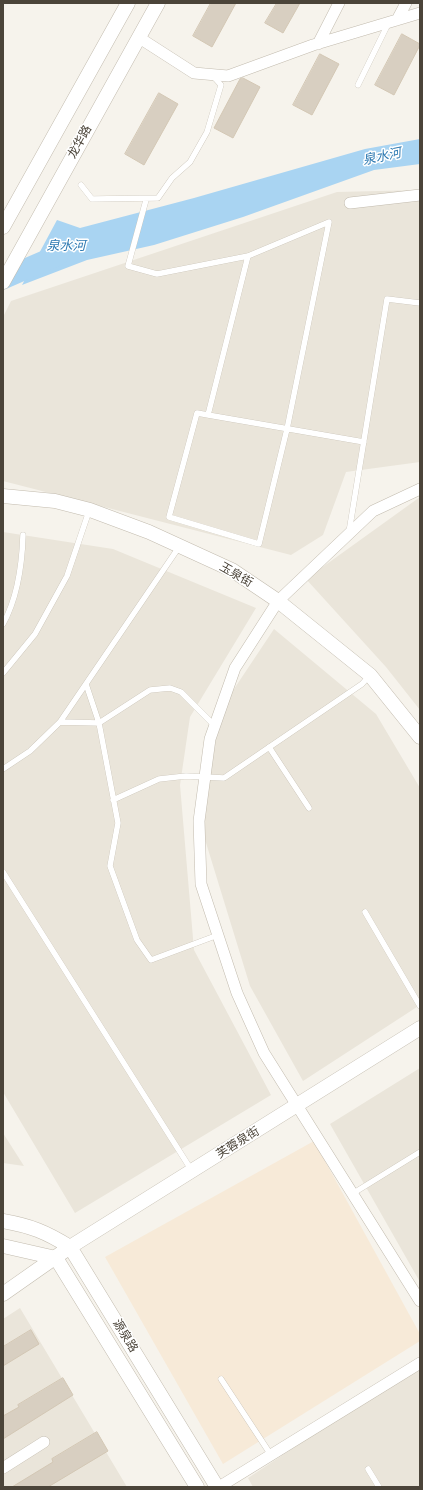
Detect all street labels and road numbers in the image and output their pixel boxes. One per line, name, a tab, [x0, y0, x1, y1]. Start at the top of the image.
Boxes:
street label: 龙华路	[65, 123, 95, 161]
street label: 玉泉街	[217, 560, 255, 590]
street label: 芙蓉泉街	[214, 1124, 262, 1162]
street label: 源泉路	[110, 1317, 140, 1355]

